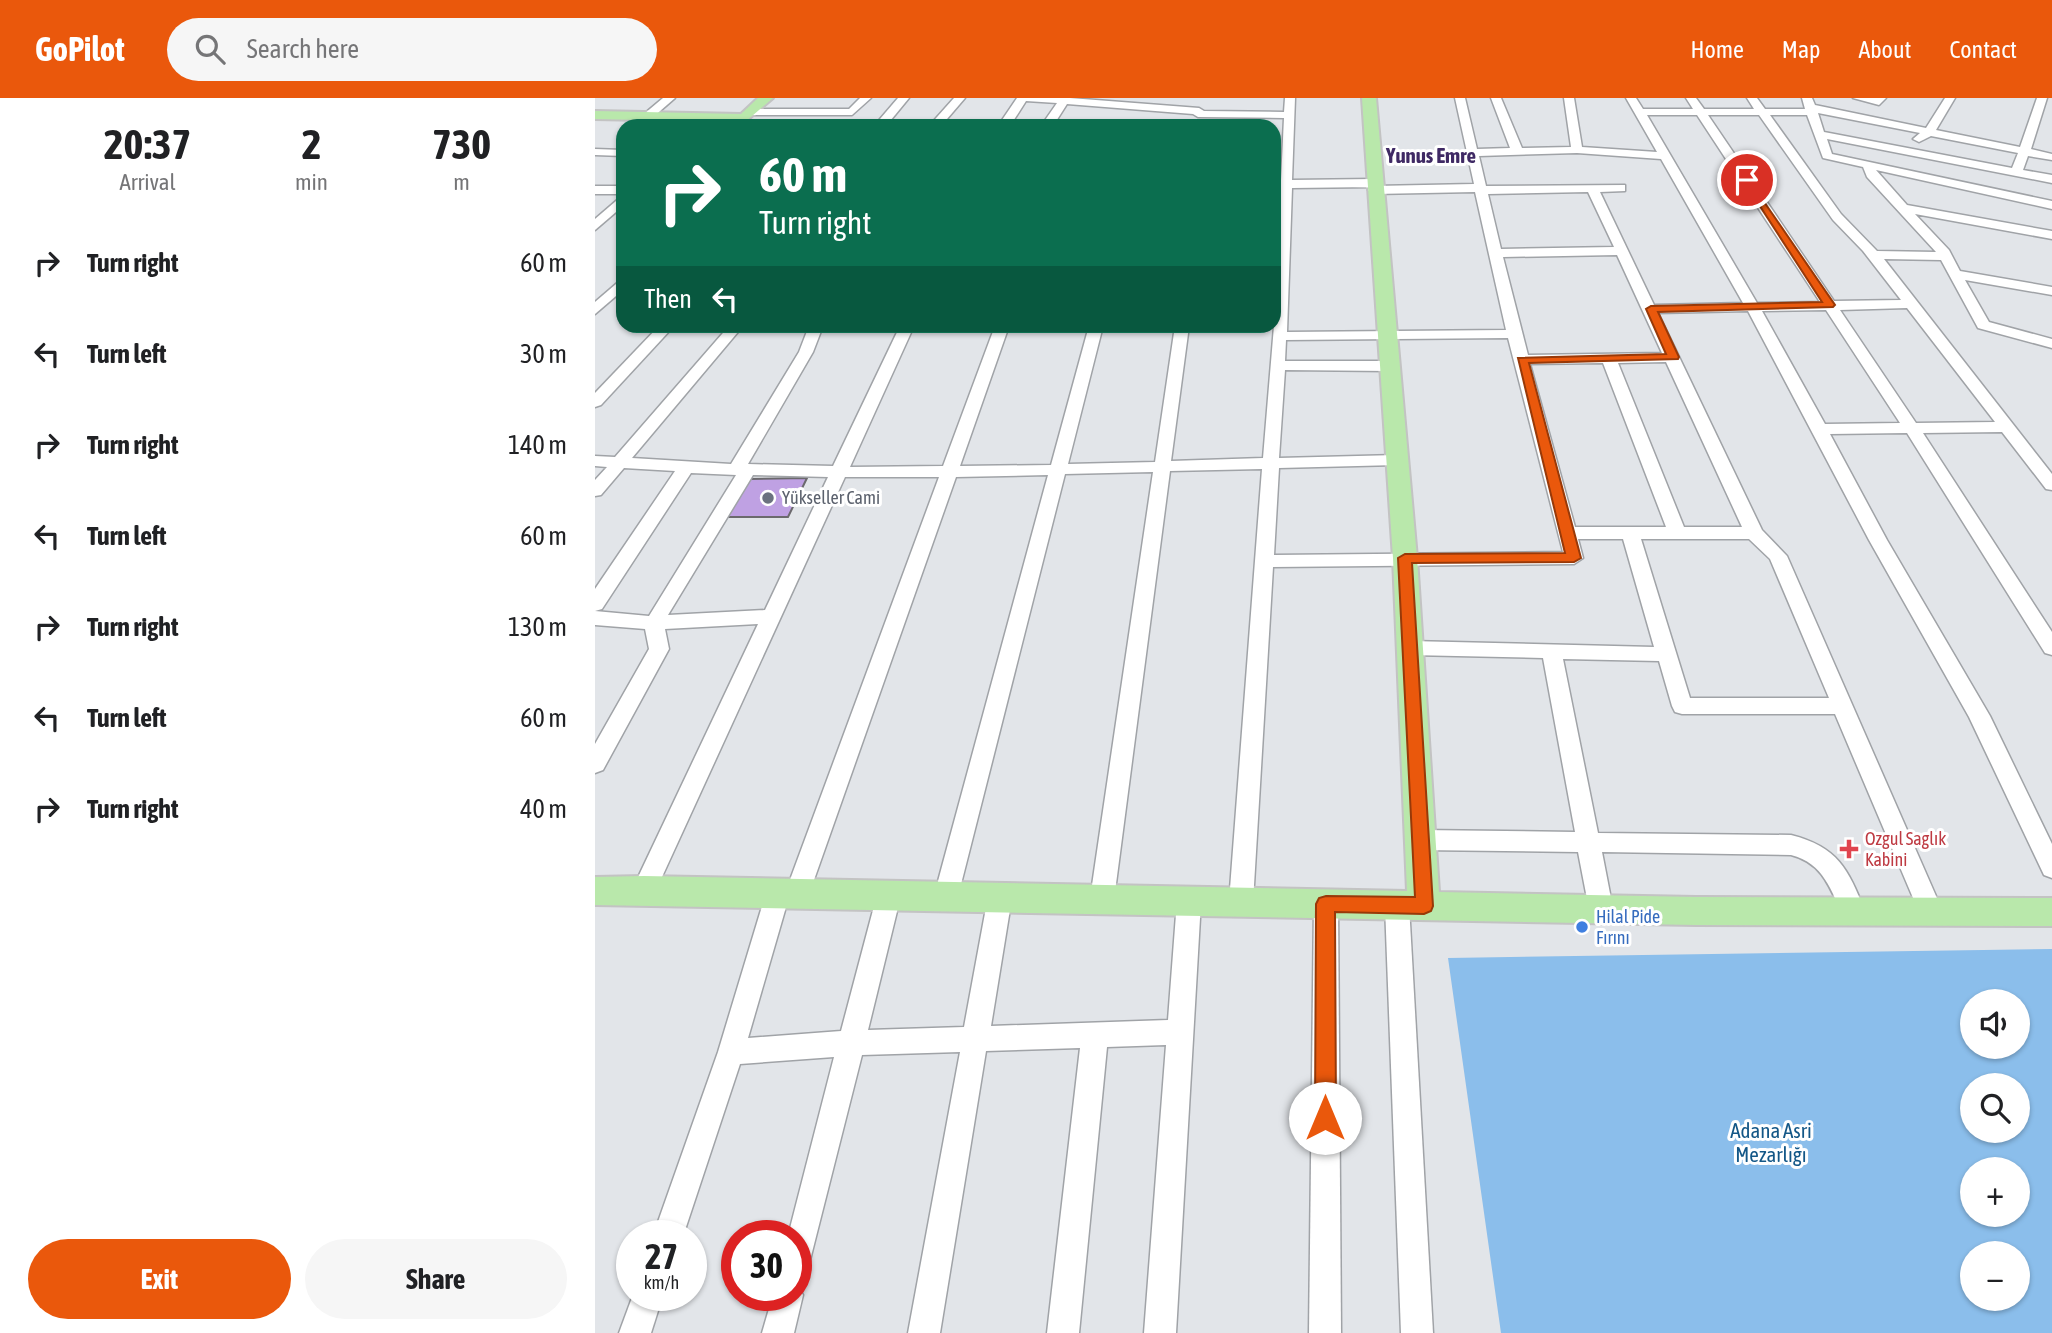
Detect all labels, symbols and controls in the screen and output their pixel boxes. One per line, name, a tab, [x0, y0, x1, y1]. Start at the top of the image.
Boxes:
search box	[167, 18, 657, 81]
text: GoPilot	[35, 30, 125, 68]
icon: search	[191, 30, 229, 68]
text: Search here	[247, 34, 359, 64]
text: Home	[1690, 36, 1744, 63]
text: Map	[1782, 36, 1820, 63]
text: About	[1858, 36, 1911, 63]
text: Contact	[1949, 36, 2017, 63]
text: 20:37	[104, 120, 191, 168]
text: 2	[302, 120, 321, 168]
text: 730	[432, 120, 491, 168]
district label: Yunus Emre	[1385, 143, 1476, 167]
text: 60 m	[759, 146, 847, 202]
icon: right	[644, 147, 735, 238]
pin	[1717, 150, 1777, 210]
icon: arrive	[1728, 161, 1766, 199]
text: Arrival	[119, 169, 176, 195]
text: min	[295, 169, 328, 195]
text: m	[453, 169, 470, 195]
text: Turn right	[759, 204, 872, 241]
icon: right	[28, 244, 66, 282]
text: Turn right	[87, 248, 178, 278]
text: 60 m	[520, 248, 567, 278]
icon: left	[706, 280, 744, 318]
text: Then	[644, 284, 692, 314]
icon: left	[28, 335, 66, 373]
text: Turn left	[87, 339, 167, 369]
text: 30 m	[520, 339, 567, 369]
icon: right	[28, 426, 66, 464]
text: Turn right	[87, 430, 178, 460]
text: 140 m	[508, 430, 567, 460]
place label: Yükseller Cami	[782, 487, 880, 508]
marker: Yükseller Cami	[760, 490, 776, 506]
icon: left	[28, 517, 66, 555]
text: Turn left	[87, 521, 167, 551]
text: 60 m	[520, 521, 567, 551]
icon: right	[28, 608, 66, 646]
text: Turn right	[87, 612, 178, 642]
text: 130 m	[508, 612, 567, 642]
icon: left	[28, 699, 66, 737]
text: Turn left	[87, 703, 167, 733]
text: 60 m	[520, 703, 567, 733]
icon: right	[28, 790, 66, 828]
text: Turn right	[87, 794, 178, 824]
text: 40 m	[520, 794, 567, 824]
place label: Ozgul Saglık Kabini	[1865, 828, 1946, 870]
marker: Ozgul Saglık Kabini	[1839, 839, 1859, 859]
place label: Hilal Pide Fırını	[1596, 906, 1660, 948]
marker: Hilal Pide Fırını	[1574, 919, 1590, 935]
map controls	[1960, 989, 2030, 1311]
button: sound	[1960, 989, 2030, 1059]
button: search	[1960, 1073, 2030, 1143]
position arrow	[1288, 1081, 1362, 1155]
park label: Adana Asri Mezarlığı	[1730, 1118, 1812, 1166]
button: +	[1960, 1157, 2030, 1227]
speed limit sign: 30	[721, 1220, 812, 1311]
text: 27	[645, 1236, 678, 1276]
button: Exit	[28, 1239, 291, 1319]
button: Share	[305, 1239, 567, 1319]
button: −	[1960, 1241, 2030, 1311]
text: km/h	[644, 1272, 679, 1293]

